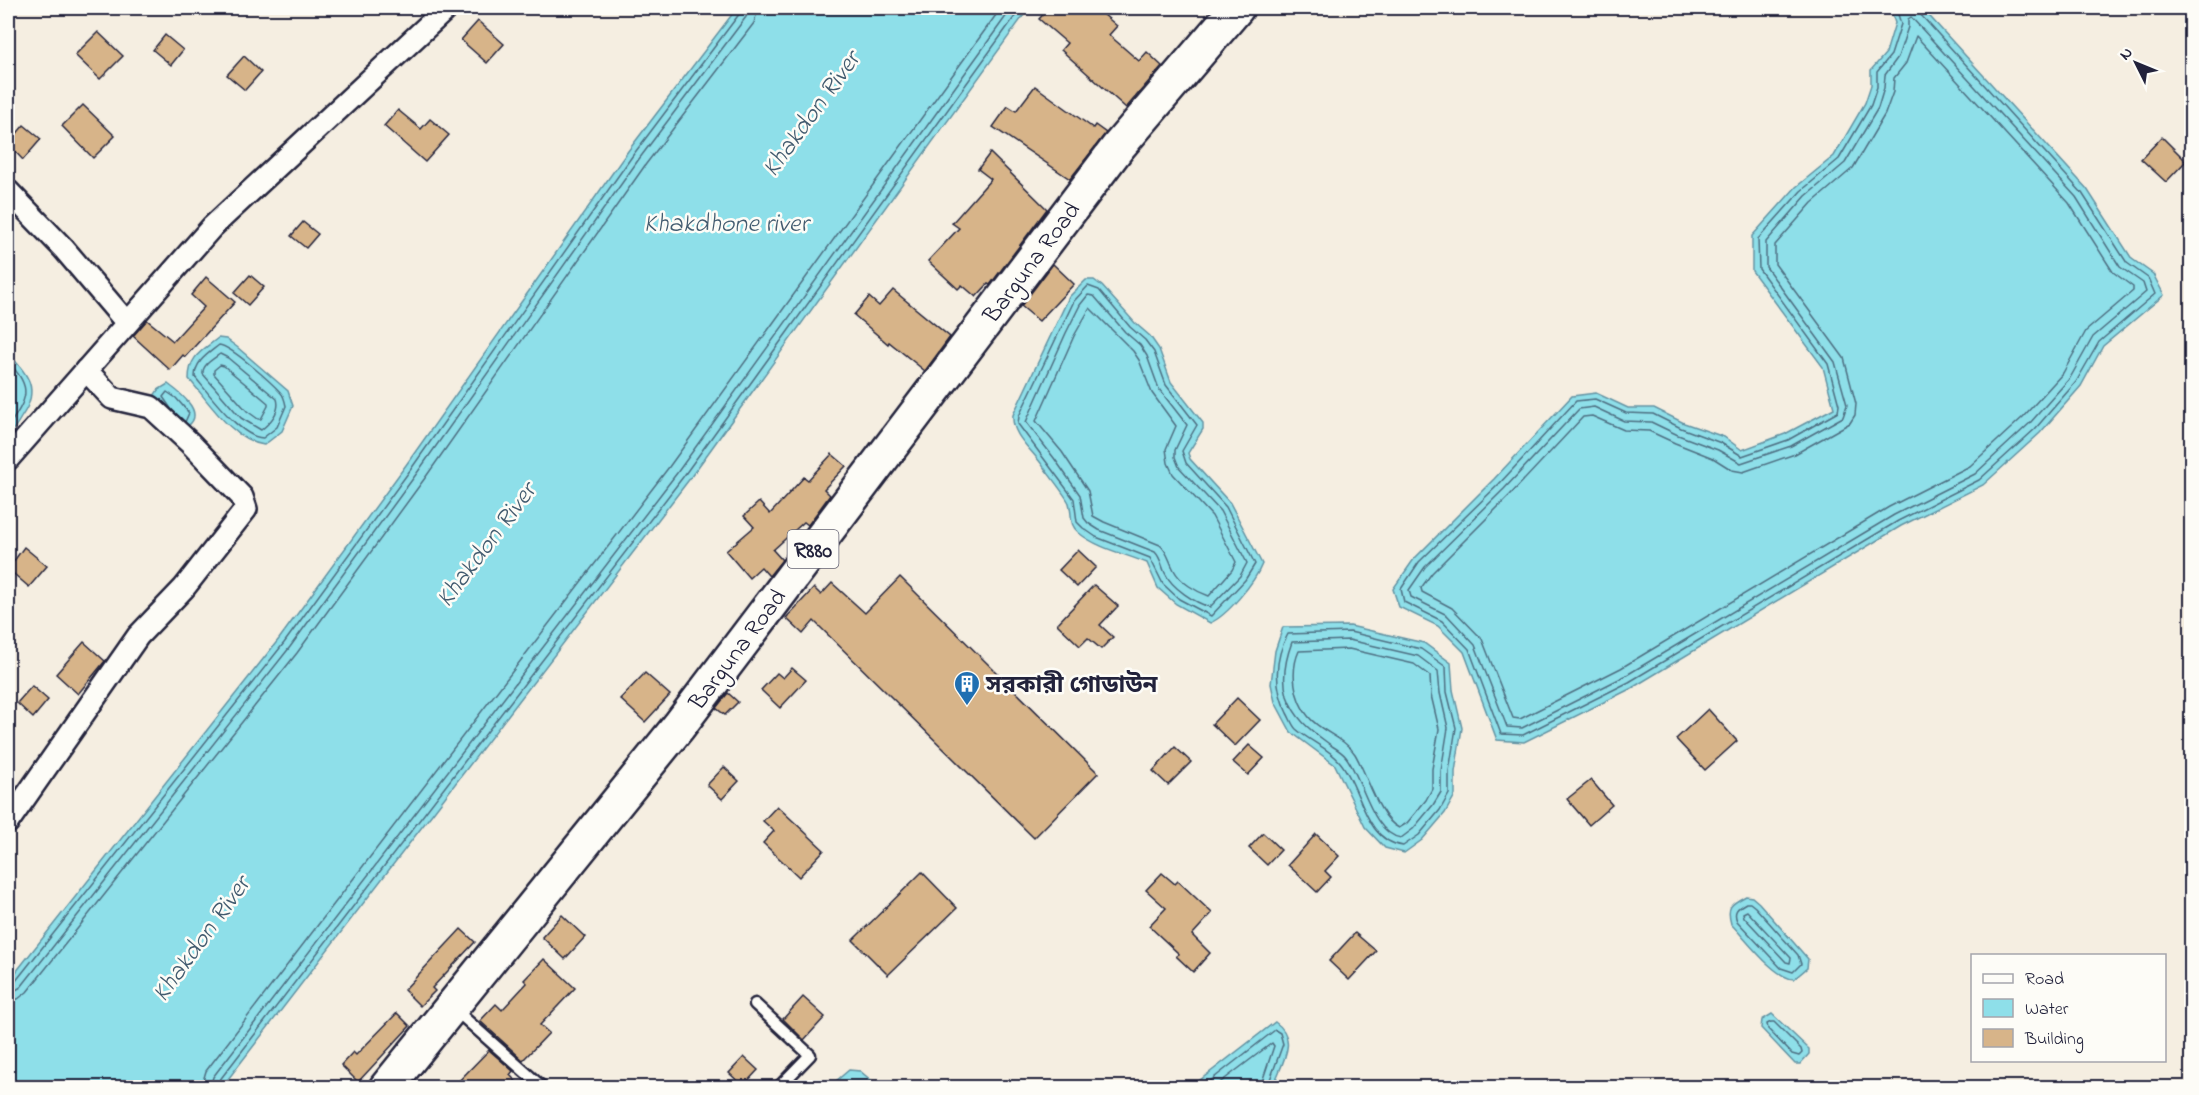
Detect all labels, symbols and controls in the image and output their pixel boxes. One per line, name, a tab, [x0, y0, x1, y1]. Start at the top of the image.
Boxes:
north arrow	[2106, 33, 2166, 93]
water label: Khakdon River	[754, 42, 873, 186]
text: N	[2114, 42, 2139, 66]
street label: Barguna Road	[975, 195, 1091, 332]
water label: Khakdhone river	[643, 206, 811, 244]
water label: Khakdon River	[428, 473, 549, 616]
road number: R880	[788, 530, 838, 568]
street label: Barguna Road	[681, 582, 797, 719]
building icon: সরকারী গোডাউন	[952, 669, 982, 707]
place label: সরকারী গোডাউন	[985, 669, 1159, 704]
water label: Khakdon River	[144, 867, 263, 1011]
legend	[1971, 954, 2166, 1062]
text: Road	[2025, 967, 2064, 993]
text: Water	[2025, 997, 2069, 1023]
text: Building	[2024, 1027, 2084, 1054]

